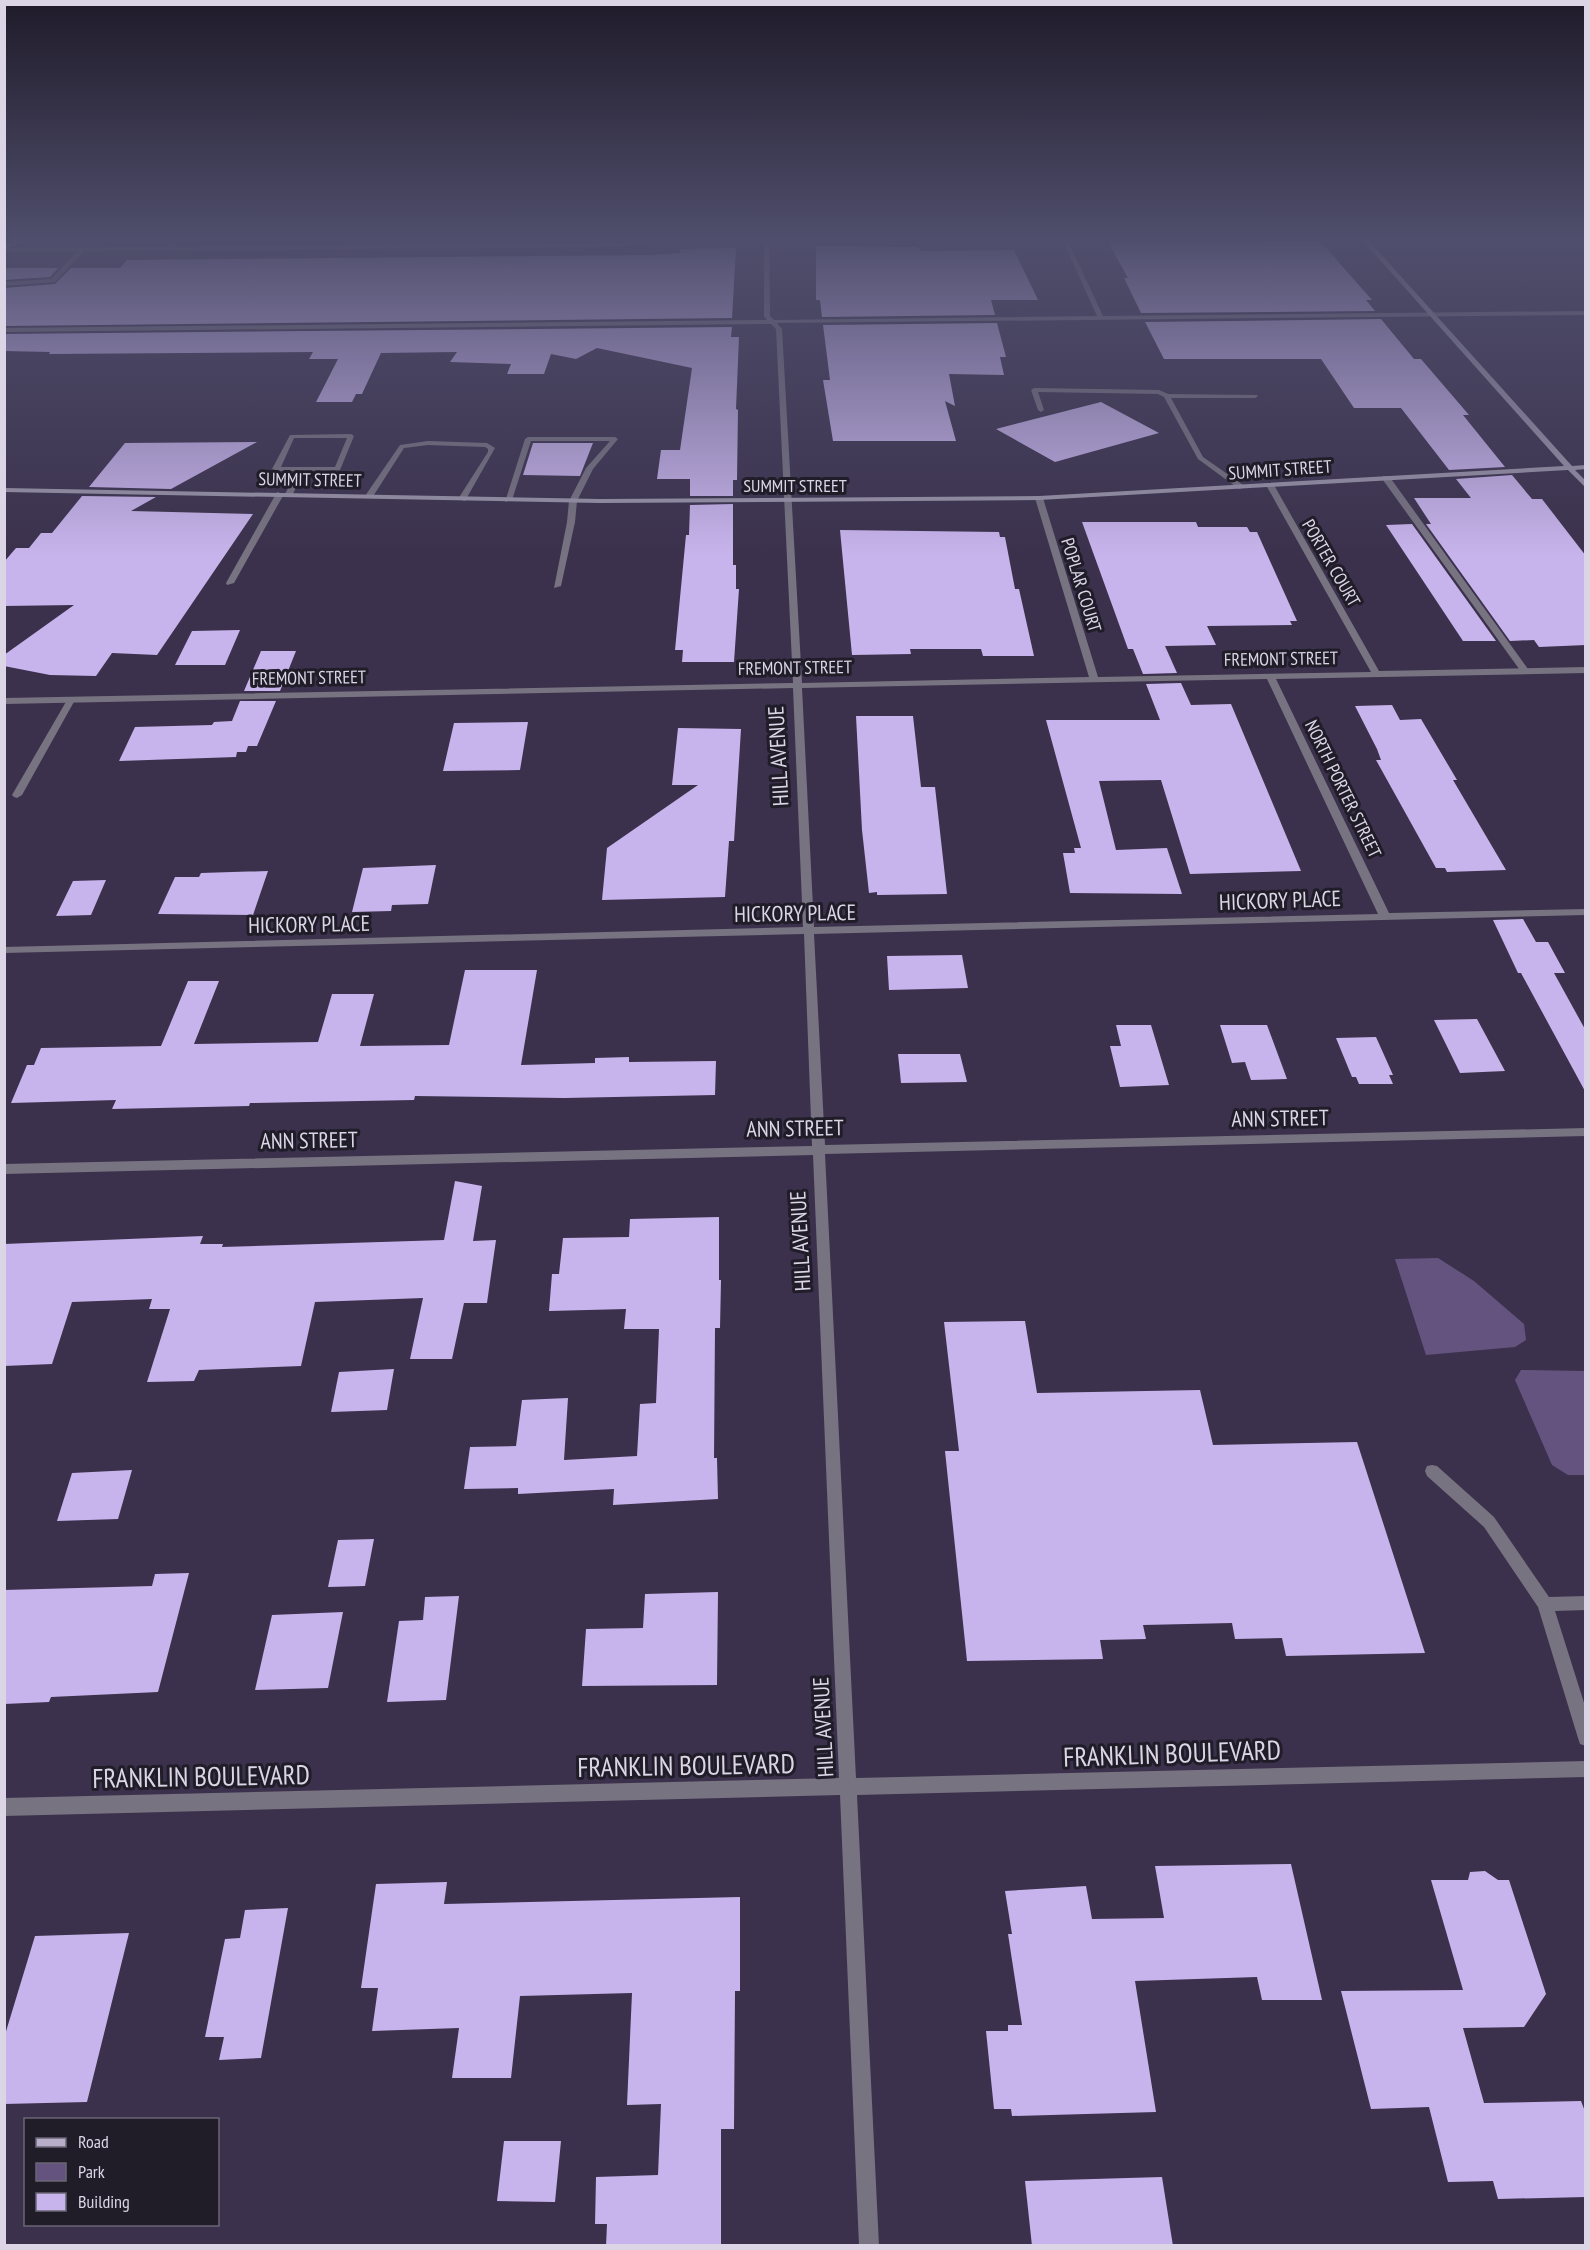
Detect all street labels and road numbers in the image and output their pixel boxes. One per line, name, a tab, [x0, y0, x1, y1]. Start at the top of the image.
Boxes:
street label: SUMMIT STREET	[1228, 454, 1332, 485]
street label: SUMMIT STREET	[258, 467, 362, 492]
street label: SUMMIT STREET	[743, 474, 847, 497]
street label: PORTER COURT	[1297, 515, 1366, 610]
street label: POPLAR COURT	[1056, 535, 1107, 635]
street label: FREMONT STREET	[1224, 646, 1338, 671]
street label: FREMONT STREET	[738, 655, 852, 680]
street label: FREMONT STREET	[252, 665, 366, 690]
street label: HILL AVENUE	[761, 705, 795, 807]
street label: NORTH PORTER STREET	[1300, 716, 1387, 861]
street label: HICKORY PLACE	[1219, 884, 1341, 916]
street label: HICKORY PLACE	[734, 898, 856, 928]
street label: HICKORY PLACE	[248, 909, 370, 939]
street label: ANN STREET	[1231, 1103, 1329, 1133]
street label: ANN STREET	[746, 1113, 844, 1143]
street label: ANN STREET	[260, 1125, 358, 1155]
street label: HILL AVENUE	[783, 1190, 817, 1292]
street label: HILL AVENUE	[806, 1676, 840, 1778]
street label: FRANKLIN BOULEVARD	[1063, 1732, 1281, 1774]
street label: FRANKLIN BOULEVARD	[577, 1746, 795, 1784]
street label: FRANKLIN BOULEVARD	[92, 1757, 310, 1795]

